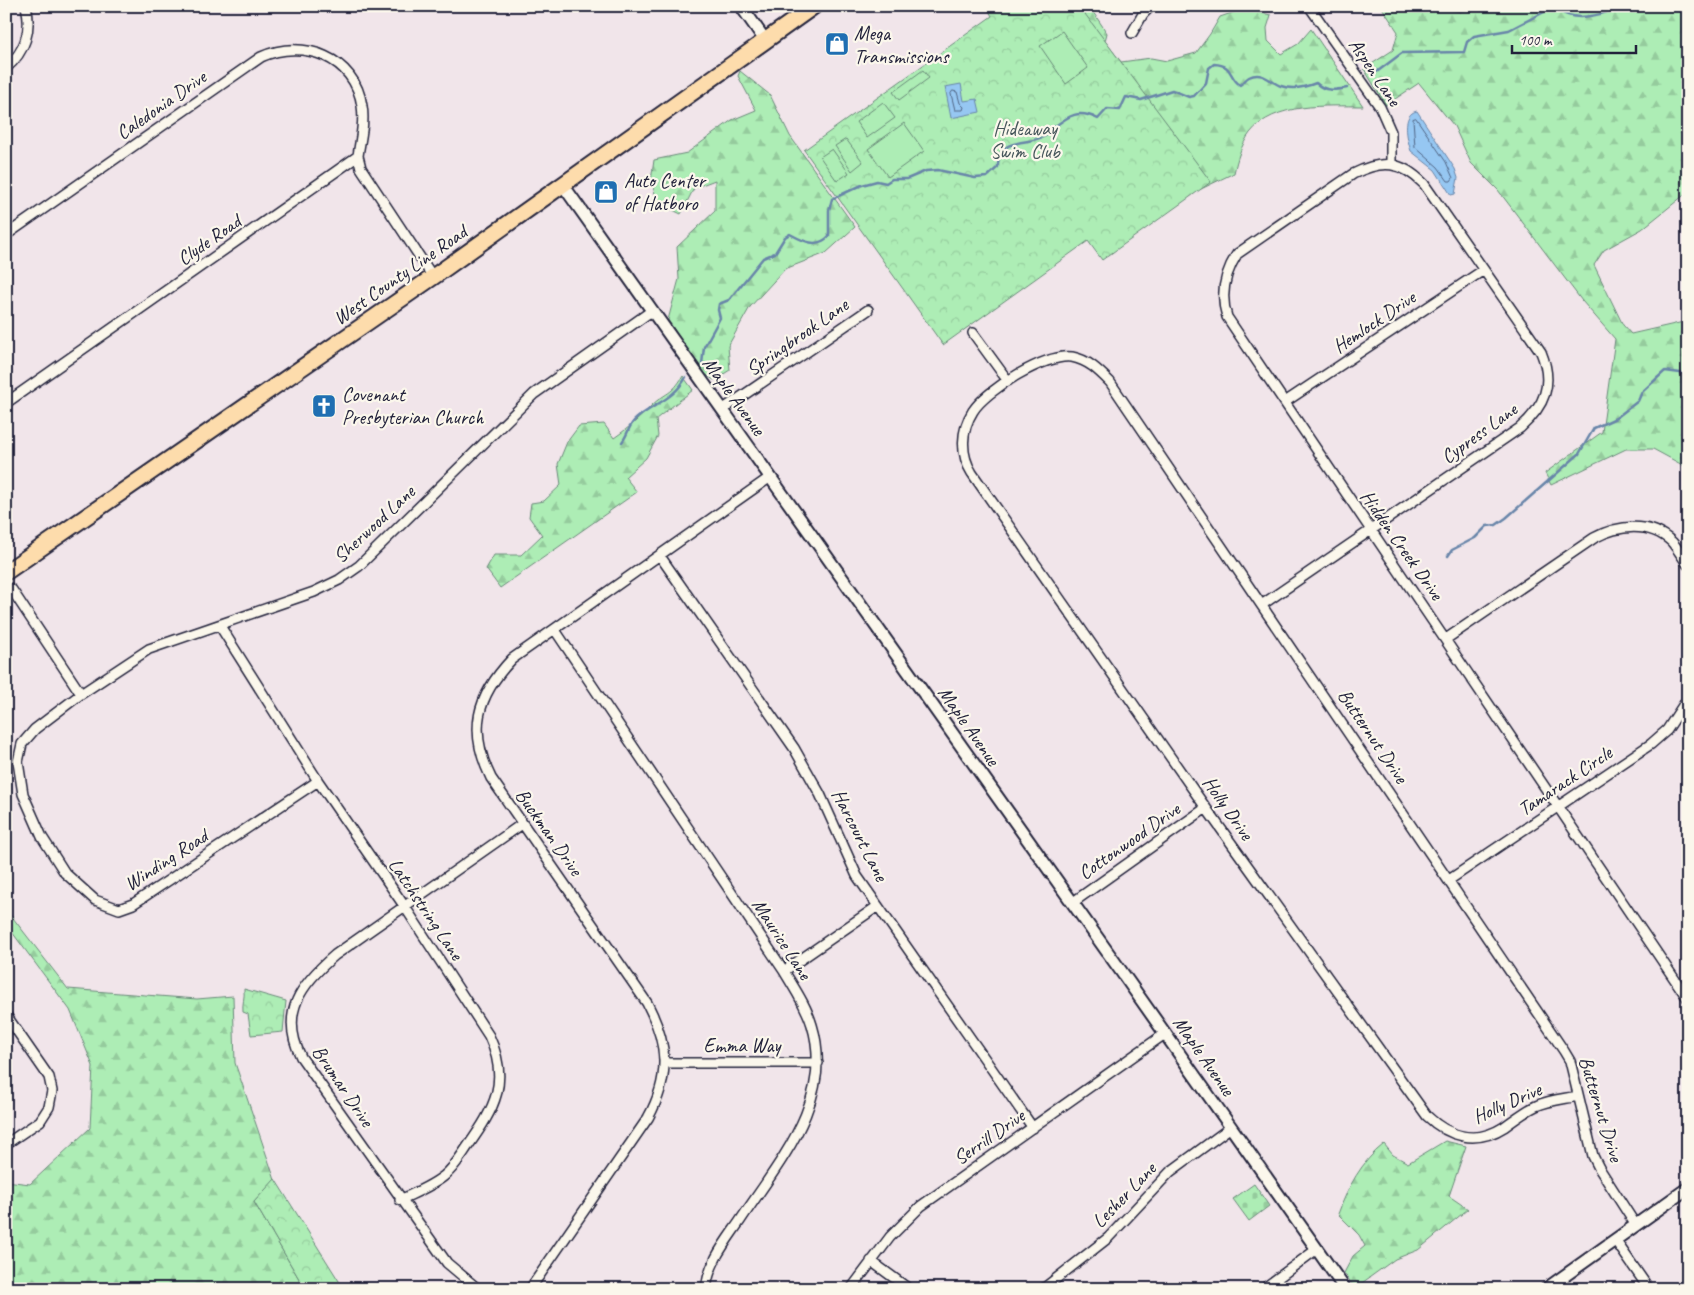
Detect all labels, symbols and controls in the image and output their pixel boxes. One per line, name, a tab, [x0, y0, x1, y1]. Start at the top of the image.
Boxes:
place label: Mega Transmissions	[854, 21, 951, 69]
scale bar	[1512, 22, 1635, 54]
shop icon: Mega Transmissions	[824, 31, 850, 57]
text: 100 m	[1519, 31, 1553, 50]
street label: Aspen Lane	[1343, 33, 1408, 112]
street label: Caledonia Drive	[111, 64, 212, 145]
park label: Hideaway Swim Club	[990, 116, 1061, 164]
place label: Auto Center of Hatboro	[624, 168, 707, 216]
shop icon: Auto Center of Hatboro	[593, 179, 619, 205]
street label: Clyde Road	[172, 207, 248, 271]
street label: West County Line Road	[328, 218, 474, 330]
street label: Hemlock Drive	[1328, 284, 1421, 359]
street label: Springbrook Lane	[741, 292, 854, 381]
street label: Maple Avenue	[697, 352, 772, 441]
place label: Covenant Presbyterian Church	[342, 382, 484, 430]
church icon: Covenant Presbyterian Church	[311, 393, 337, 419]
street label: Cypress Lane	[1436, 396, 1523, 469]
street label: Sherwood Lane	[328, 479, 421, 568]
street label: Hidden Creek Drive	[1355, 485, 1450, 606]
street label: Maple Avenue	[933, 681, 1006, 772]
street label: Butternut Drive	[1332, 684, 1415, 789]
street label: Tamarack Circle	[1513, 740, 1618, 822]
street label: Holly Drive	[1197, 771, 1260, 846]
street label: Buckman Drive	[510, 784, 589, 882]
street label: Harcourt Lane	[826, 785, 895, 887]
street label: Cottonwood Drive	[1073, 796, 1186, 885]
street label: Winding Road	[120, 822, 215, 896]
street label: Latchstring Lane	[383, 853, 470, 966]
street label: Maurice Lane	[746, 894, 818, 986]
street label: Maple Avenue	[1168, 1011, 1241, 1102]
street label: Emma Way	[704, 1033, 783, 1058]
street label: Brumar Drive	[307, 1040, 380, 1133]
street label: Butternut Drive	[1573, 1054, 1629, 1166]
street label: Holly Drive	[1469, 1076, 1547, 1129]
street label: Serrill Drive	[949, 1103, 1031, 1171]
street label: Lesher Lane	[1087, 1156, 1162, 1233]

